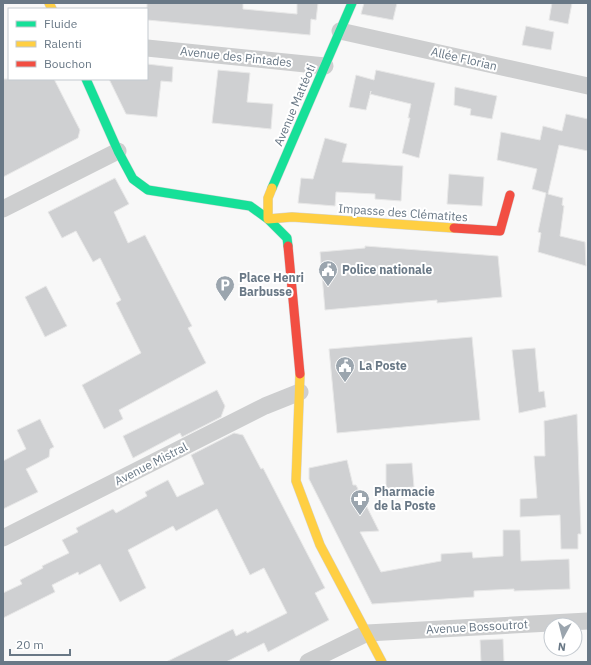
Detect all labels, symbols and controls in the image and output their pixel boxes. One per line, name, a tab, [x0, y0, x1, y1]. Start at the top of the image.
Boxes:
legend	[8, 8, 148, 80]
text: Fluide	[44, 16, 78, 31]
text: Ralenti	[44, 36, 82, 51]
street label: Avenue des Pintades	[179, 43, 293, 70]
street label: Allée Florian	[430, 44, 499, 73]
text: Bouchon	[44, 56, 92, 71]
street label: Avenue Mattéoti	[270, 61, 319, 148]
street label: Impasse des Clématites	[338, 200, 469, 225]
public building icon: Police nationale	[317, 259, 339, 287]
place label: Police nationale	[342, 262, 433, 277]
place label: Place Henri Barbusse	[239, 270, 304, 299]
parking icon: Place Henri Barbusse	[214, 274, 236, 302]
public building icon: La Poste	[334, 355, 356, 383]
place label: La Poste	[359, 358, 407, 373]
street label: Avenue Mistral	[112, 439, 190, 488]
place label: Pharmacie de la Poste	[374, 484, 436, 513]
pharmacy icon: Pharmacie de la Poste	[349, 488, 371, 516]
street label: Avenue Bossoutrot	[426, 616, 528, 637]
north arrow	[543, 617, 583, 657]
scale bar	[10, 631, 70, 657]
text: 20 m	[16, 637, 44, 652]
text: N	[557, 639, 567, 654]

